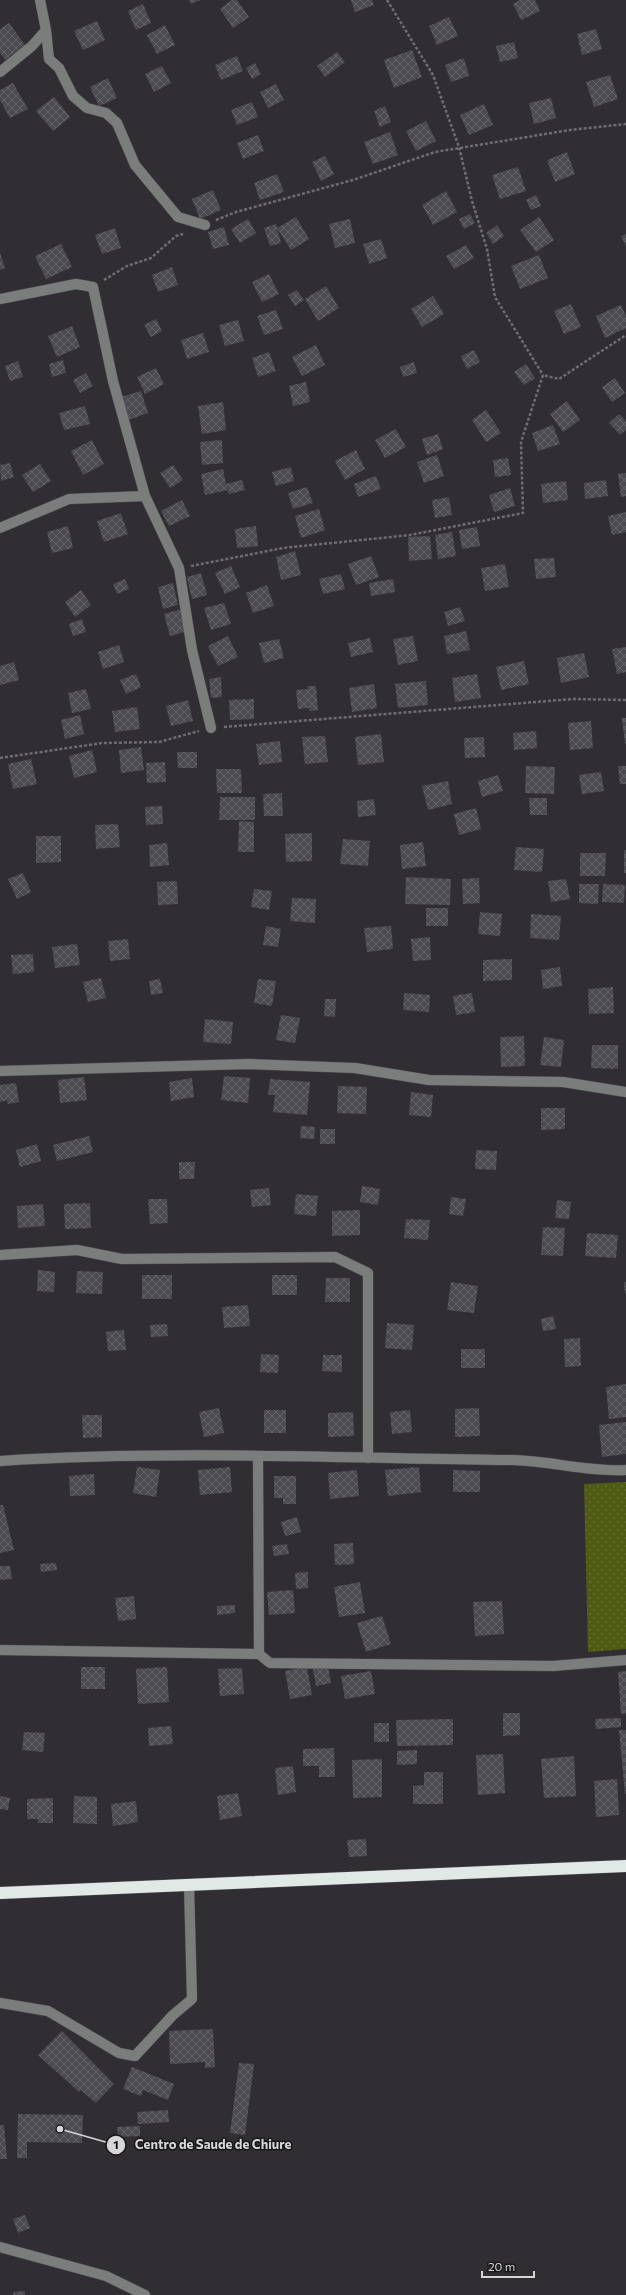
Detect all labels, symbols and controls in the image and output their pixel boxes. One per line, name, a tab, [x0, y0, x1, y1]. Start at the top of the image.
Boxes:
callout: Centro de Saude de Chiure	[106, 2132, 299, 2157]
text: Centro de Saude de Chiure	[135, 2136, 291, 2152]
text: 1	[113, 2137, 119, 2151]
scale bar	[482, 2253, 534, 2279]
text: 20 m	[488, 2259, 515, 2273]

